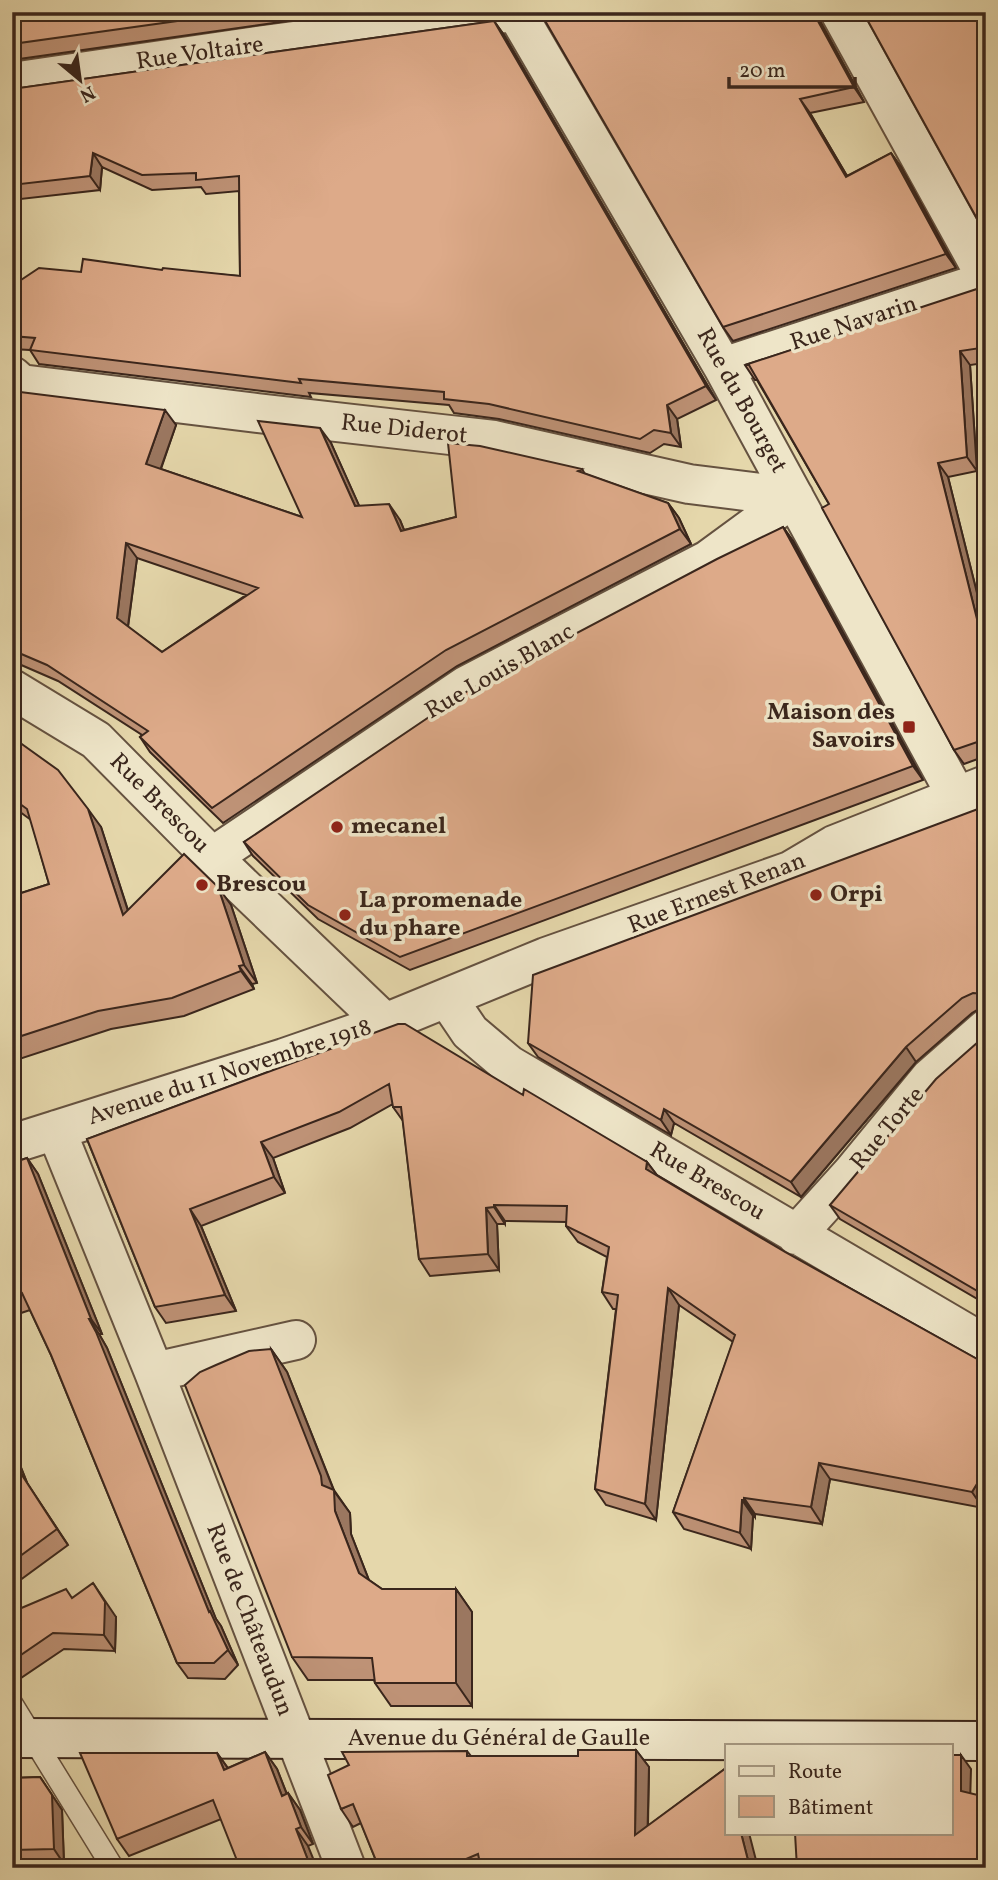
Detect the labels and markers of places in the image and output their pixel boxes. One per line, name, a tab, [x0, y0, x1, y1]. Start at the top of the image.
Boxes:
place label: Maison des Savoirs	[767, 696, 895, 758]
marker: Maison des Savoirs	[901, 719, 917, 735]
place label: mecanel	[351, 810, 446, 844]
marker: mecanel	[329, 819, 345, 835]
place label: Brescou	[216, 868, 307, 902]
marker: Brescou	[194, 877, 210, 893]
place label: Orpi	[830, 878, 883, 912]
place label: La promenade du phare	[359, 884, 522, 946]
marker: Orpi	[808, 887, 824, 903]
marker: La promenade du phare	[337, 907, 353, 923]

